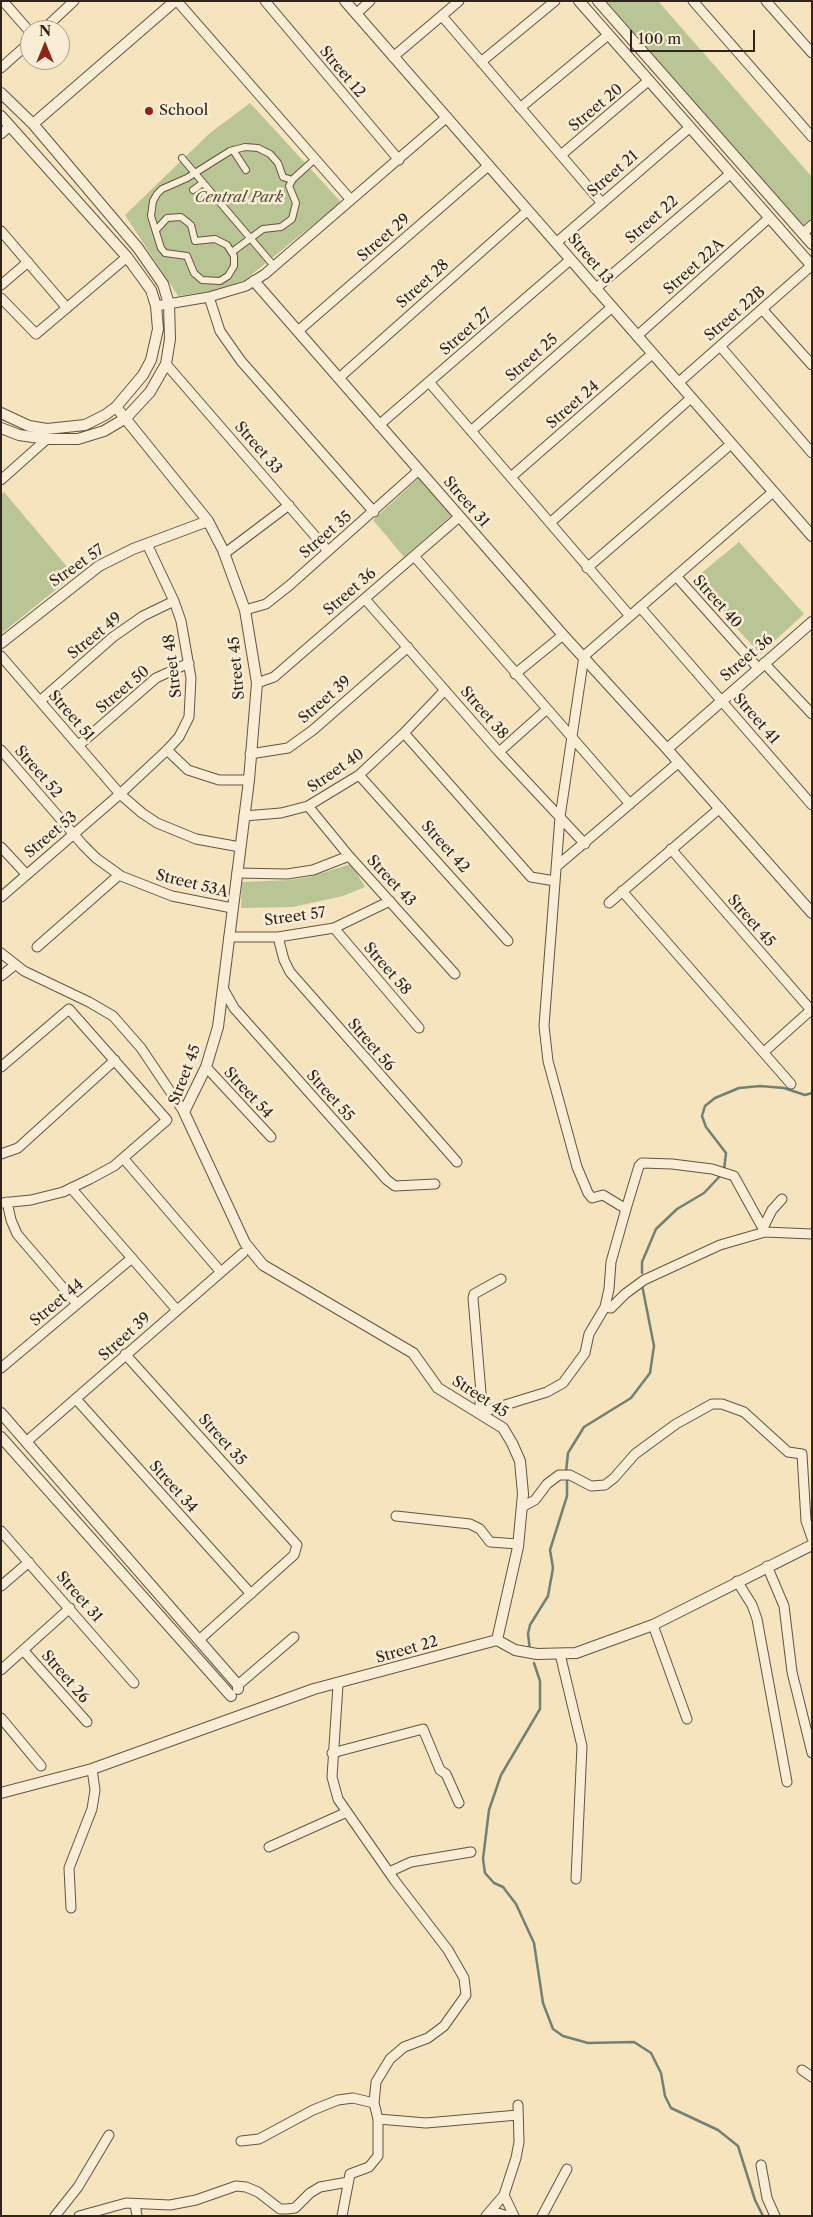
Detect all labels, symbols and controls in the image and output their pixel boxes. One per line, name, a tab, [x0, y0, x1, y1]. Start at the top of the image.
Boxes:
north arrow	[20, 20, 70, 70]
scale bar	[633, 20, 758, 52]
text: N	[39, 22, 51, 40]
text: 100 m	[638, 29, 681, 48]
street label: Street 12	[315, 43, 369, 101]
street label: Street 20	[565, 80, 627, 136]
place label: School	[159, 102, 208, 120]
marker: School	[143, 105, 155, 117]
street label: Street 21	[584, 147, 642, 201]
park label: Central Park	[195, 189, 283, 207]
street label: Street 22	[622, 192, 682, 248]
street label: Street 29	[354, 210, 414, 266]
street label: Street 13	[563, 230, 617, 288]
street label: Street 22A	[660, 235, 728, 299]
street label: Street 28	[393, 256, 453, 312]
street label: Street 22B	[701, 283, 769, 345]
street label: Street 27	[437, 305, 495, 359]
street label: Street 25	[502, 330, 562, 386]
street label: Street 24	[543, 377, 603, 433]
street label: Street 33	[231, 418, 285, 478]
street label: Street 31	[439, 473, 493, 531]
street label: Street 35	[296, 508, 356, 562]
street label: Street 57	[46, 541, 108, 591]
street label: Street 36	[320, 564, 380, 620]
street label: Street 40	[689, 572, 745, 632]
street label: Street 49	[64, 609, 126, 663]
street label: Street 36	[717, 630, 777, 686]
street label: Street 48	[160, 633, 186, 699]
street label: Street 45	[225, 636, 249, 700]
street label: Street 50	[93, 662, 153, 718]
street label: Street 39	[295, 672, 355, 728]
street label: Street 38	[456, 683, 512, 743]
street label: Street 51	[44, 687, 98, 745]
street label: Street 41	[729, 690, 783, 748]
street label: Street 52	[10, 742, 66, 802]
street label: Street 40	[304, 745, 368, 797]
street label: Street 53	[21, 808, 81, 862]
street label: Street 42	[417, 817, 473, 877]
street label: Street 43	[363, 852, 419, 910]
street label: Street 53A	[154, 866, 230, 902]
street label: Street 45	[723, 891, 779, 951]
street label: Street 57	[263, 904, 327, 930]
street label: Street 58	[359, 939, 415, 999]
street label: Street 56	[343, 1015, 399, 1075]
street label: Street 45	[165, 1042, 205, 1108]
street label: Street 54	[220, 1064, 276, 1122]
street label: Street 55	[302, 1067, 358, 1125]
street label: Street 44	[27, 1276, 87, 1330]
street label: Street 39	[95, 1309, 155, 1365]
street label: Street 45	[449, 1372, 511, 1422]
street label: Street 35	[194, 1411, 250, 1469]
street label: Street 34	[145, 1457, 201, 1517]
street label: Street 31	[52, 1568, 106, 1626]
street label: Street 22	[374, 1633, 440, 1667]
street label: Street 26	[37, 1647, 93, 1707]

